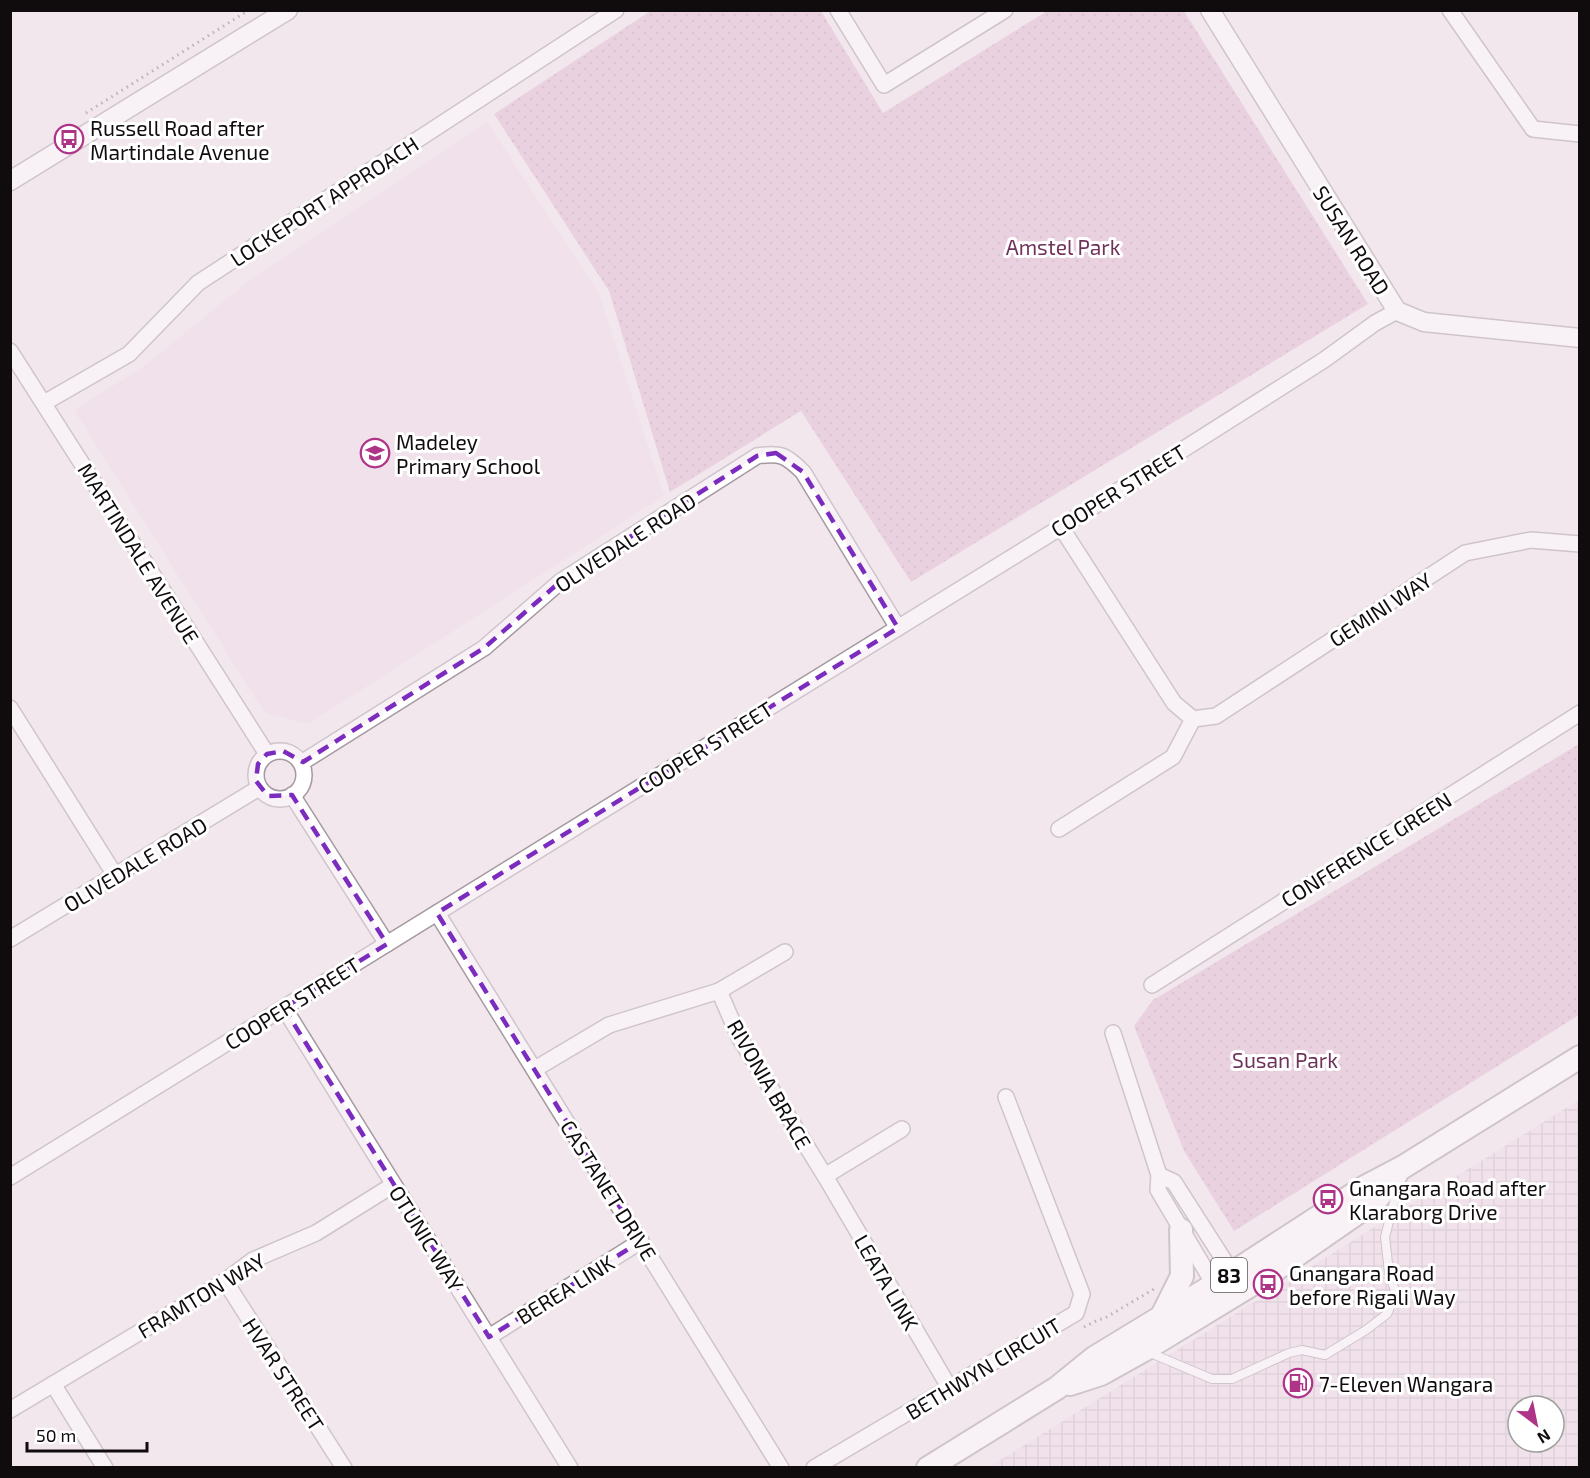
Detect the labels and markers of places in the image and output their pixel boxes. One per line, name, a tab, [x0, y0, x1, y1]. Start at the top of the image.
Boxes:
place label: Russell Road after Martindale Avenue	[90, 115, 269, 164]
bus stop icon: Russell Road after Martindale Avenue	[53, 123, 85, 155]
place label: Madeley Primary School	[396, 429, 541, 478]
school or university icon: Madeley Primary School	[359, 437, 391, 469]
place label: Gnangara Road after Klaraborg Drive	[1349, 1175, 1547, 1224]
bus stop icon: Gnangara Road after Klaraborg Drive	[1312, 1183, 1344, 1215]
place label: Gnangara Road before Rigali Way	[1289, 1260, 1456, 1309]
bus stop icon: Gnangara Road before Rigali Way	[1252, 1268, 1284, 1300]
fuel station icon: 7-Eleven Wangara	[1282, 1367, 1314, 1399]
place label: 7-Eleven Wangara	[1319, 1371, 1493, 1396]

